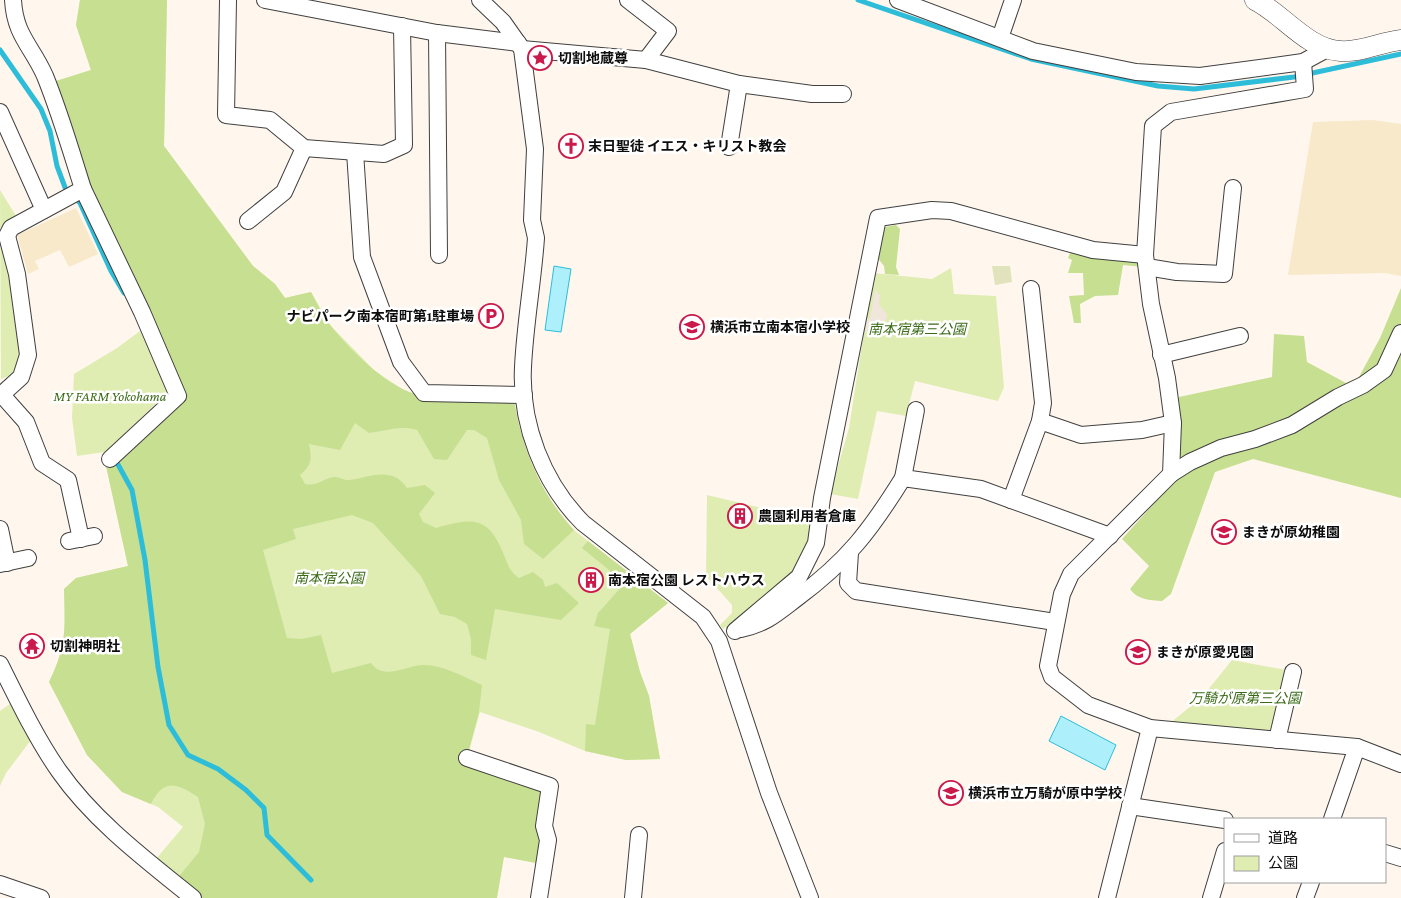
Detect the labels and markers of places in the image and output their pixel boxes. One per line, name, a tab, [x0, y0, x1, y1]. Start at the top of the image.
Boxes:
place icon: 切割地蔵尊	[527, 45, 553, 71]
place label: 切割地蔵尊	[558, 50, 628, 66]
church icon: 末日聖徒 イエス・キリスト教会	[558, 133, 584, 159]
place label: 末日聖徒 イエス・キリスト教会	[588, 138, 787, 154]
parking icon: ナビパーク南本宿町第1駐車場	[478, 303, 504, 329]
place label: ナビパーク南本宿町第1駐車場	[287, 308, 474, 324]
school or university icon: 横浜市立南本宿小学校	[679, 314, 705, 340]
place label: 横浜市立南本宿小学校	[710, 319, 850, 335]
building icon: 農園利用者倉庫	[727, 503, 753, 529]
place label: 農園利用者倉庫	[758, 508, 856, 524]
school or university icon: まきが原幼稚園	[1211, 519, 1237, 545]
place label: まきが原幼稚園	[1242, 524, 1340, 540]
building icon: 南本宿公園 レストハウス	[578, 567, 604, 593]
place label: 南本宿公園 レストハウス	[608, 572, 765, 588]
temple icon: 切割神明社	[19, 633, 45, 659]
place label: 切割神明社	[50, 638, 120, 654]
school or university icon: まきが原愛児園	[1125, 639, 1151, 665]
place label: まきが原愛児園	[1156, 644, 1254, 660]
school or university icon: 横浜市立万騎が原中学校	[938, 780, 964, 806]
place label: 横浜市立万騎が原中学校	[968, 785, 1122, 801]

